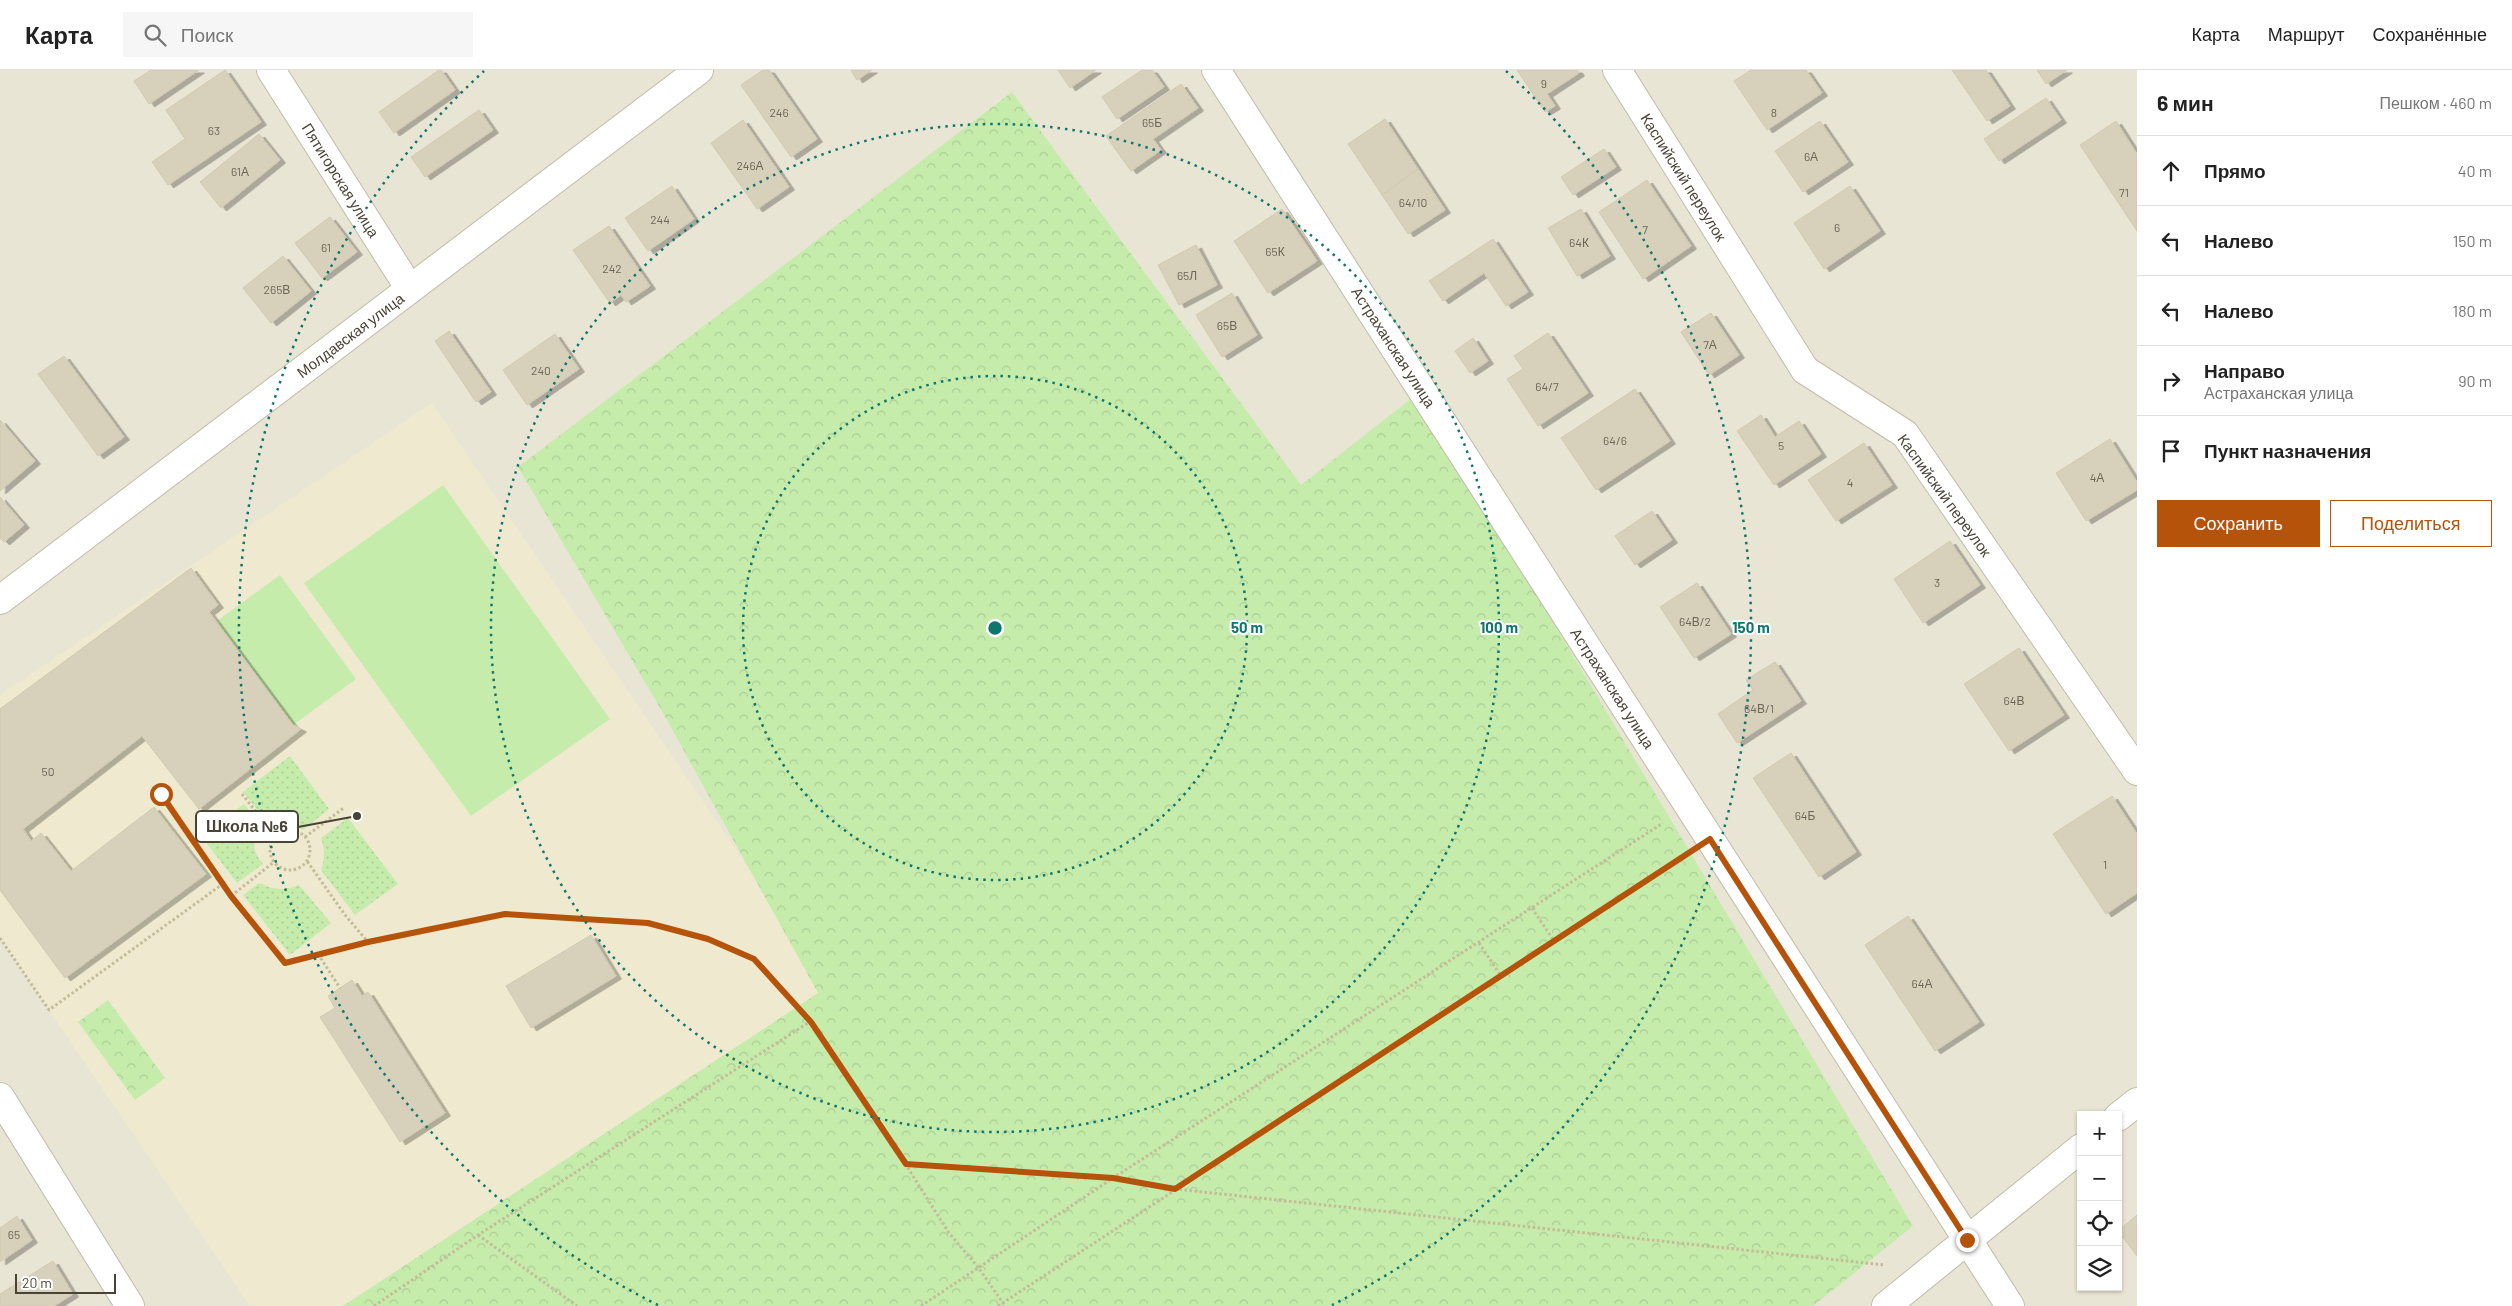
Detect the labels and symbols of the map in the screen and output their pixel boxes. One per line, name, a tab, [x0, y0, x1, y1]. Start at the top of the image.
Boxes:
house number: 9	[1541, 76, 1547, 90]
house number: 246	[769, 105, 789, 119]
house number: 8	[1771, 105, 1777, 119]
street label: Каспийский переулок	[1637, 110, 1731, 245]
house number: 65Б	[1142, 115, 1162, 129]
street label: Пятигорская улица	[299, 120, 384, 241]
house number: 63	[208, 123, 220, 137]
house number: 6А	[1804, 149, 1818, 163]
house number: 246А	[736, 158, 764, 172]
house number: 61А	[231, 164, 249, 178]
house number: 71	[2119, 185, 2129, 199]
house number: 64/10	[1399, 195, 1427, 209]
house number: 244	[650, 212, 670, 226]
house number: 6	[1834, 220, 1840, 234]
house number: 7	[1642, 222, 1648, 236]
house number: 64К	[1569, 235, 1589, 249]
house number: 61	[321, 240, 331, 254]
house number: 65К	[1265, 244, 1285, 258]
house number: 242	[602, 261, 622, 275]
house number: 65Л	[1177, 268, 1197, 282]
house number: 265В	[264, 282, 290, 296]
street label: Астраханская улица	[1348, 283, 1440, 411]
street label: Молдавская улица	[293, 288, 408, 381]
house number: 65В	[1217, 318, 1237, 332]
house number: 7А	[1703, 337, 1717, 351]
house number: 240	[531, 363, 551, 377]
house number: 64/7	[1535, 379, 1559, 393]
street label: Каспийский переулок	[1894, 430, 1996, 560]
house number: 64/6	[1603, 433, 1627, 447]
house number: 5	[1778, 438, 1784, 452]
house number: 4А	[2090, 470, 2104, 484]
house number: 4	[1847, 475, 1853, 489]
house number: 3	[1934, 575, 1940, 589]
house number: 64В/2	[1679, 614, 1711, 628]
text: 50 m	[1231, 618, 1263, 636]
text: 100 m	[1480, 618, 1518, 636]
text: 150 m	[1732, 618, 1770, 636]
centre of rings	[986, 619, 1004, 637]
street label: Астраханская улица	[1567, 624, 1659, 752]
house number: 64В	[2004, 693, 2024, 707]
house number: 64В/1	[1744, 701, 1774, 715]
house number: 50	[42, 764, 54, 778]
route start	[150, 783, 173, 806]
house number: 64Б	[1795, 808, 1815, 822]
callout: Школа №6	[196, 811, 298, 842]
text: Школа №6	[206, 816, 288, 835]
house number: 1	[2103, 857, 2107, 871]
house number: 64А	[1912, 976, 1932, 990]
house number: 65	[8, 1227, 20, 1241]
route end	[1956, 1229, 1979, 1252]
scale bar	[15, 1271, 116, 1294]

